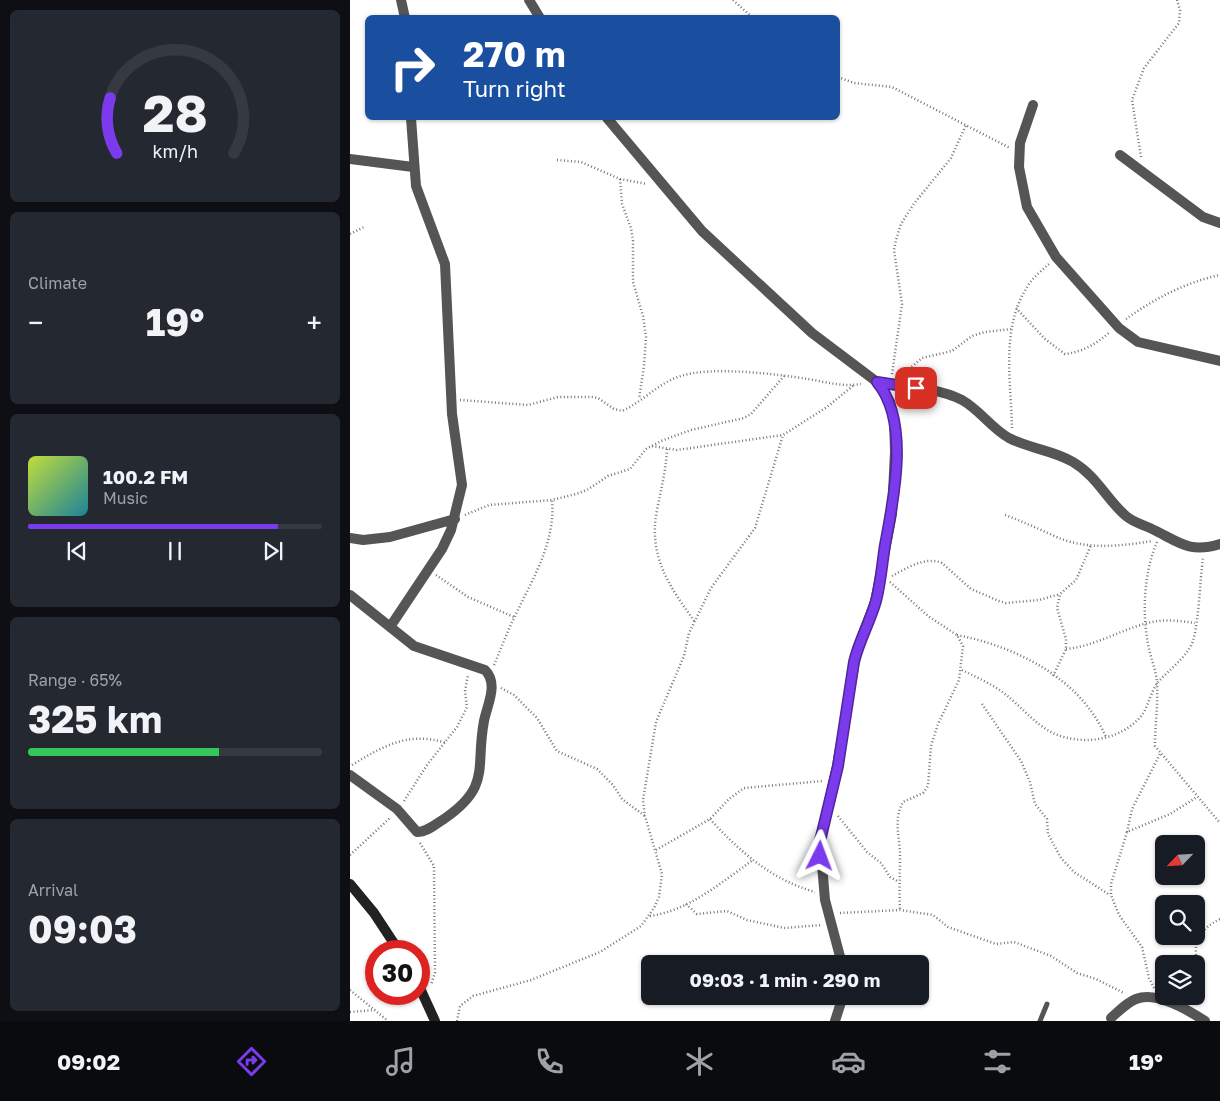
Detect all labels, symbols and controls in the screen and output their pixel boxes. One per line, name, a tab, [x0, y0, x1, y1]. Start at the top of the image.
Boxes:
text: 270 m	[463, 33, 566, 75]
icon: right	[380, 35, 445, 100]
text: Turn right	[463, 75, 566, 102]
text: 28	[142, 81, 208, 143]
text: km/h	[152, 140, 198, 162]
text: Climate	[28, 273, 87, 293]
text: 19°	[146, 299, 204, 344]
text: −	[28, 306, 43, 339]
text: +	[307, 306, 322, 339]
pin	[895, 367, 937, 409]
icon: arrive	[902, 374, 930, 402]
text: 100.2 FM	[103, 465, 188, 488]
text: Music	[103, 488, 148, 508]
icon: previous	[63, 537, 91, 565]
icon: pause	[161, 537, 189, 565]
icon: next	[259, 537, 287, 565]
text: Range · 65%	[28, 670, 122, 690]
text: 325 km	[28, 696, 162, 741]
position arrow	[793, 829, 845, 881]
north arrow	[1155, 835, 1205, 885]
map controls	[1155, 835, 1205, 1005]
text: Arrival	[28, 880, 78, 900]
button: search	[1155, 895, 1205, 945]
text: 09:03	[28, 906, 137, 951]
speed limit sign: 30	[365, 940, 430, 1005]
button: layers	[1155, 955, 1205, 1005]
text: 09:03 · 1 min · 290 m	[690, 968, 880, 991]
icon: directions	[234, 1044, 269, 1079]
icon: music	[383, 1044, 418, 1079]
icon: phone	[532, 1044, 567, 1079]
icon: climate	[682, 1044, 717, 1079]
icon: car	[831, 1044, 866, 1079]
icon: filters	[980, 1044, 1015, 1079]
text: 09:02	[57, 1048, 120, 1075]
text: 19°	[1129, 1048, 1163, 1075]

